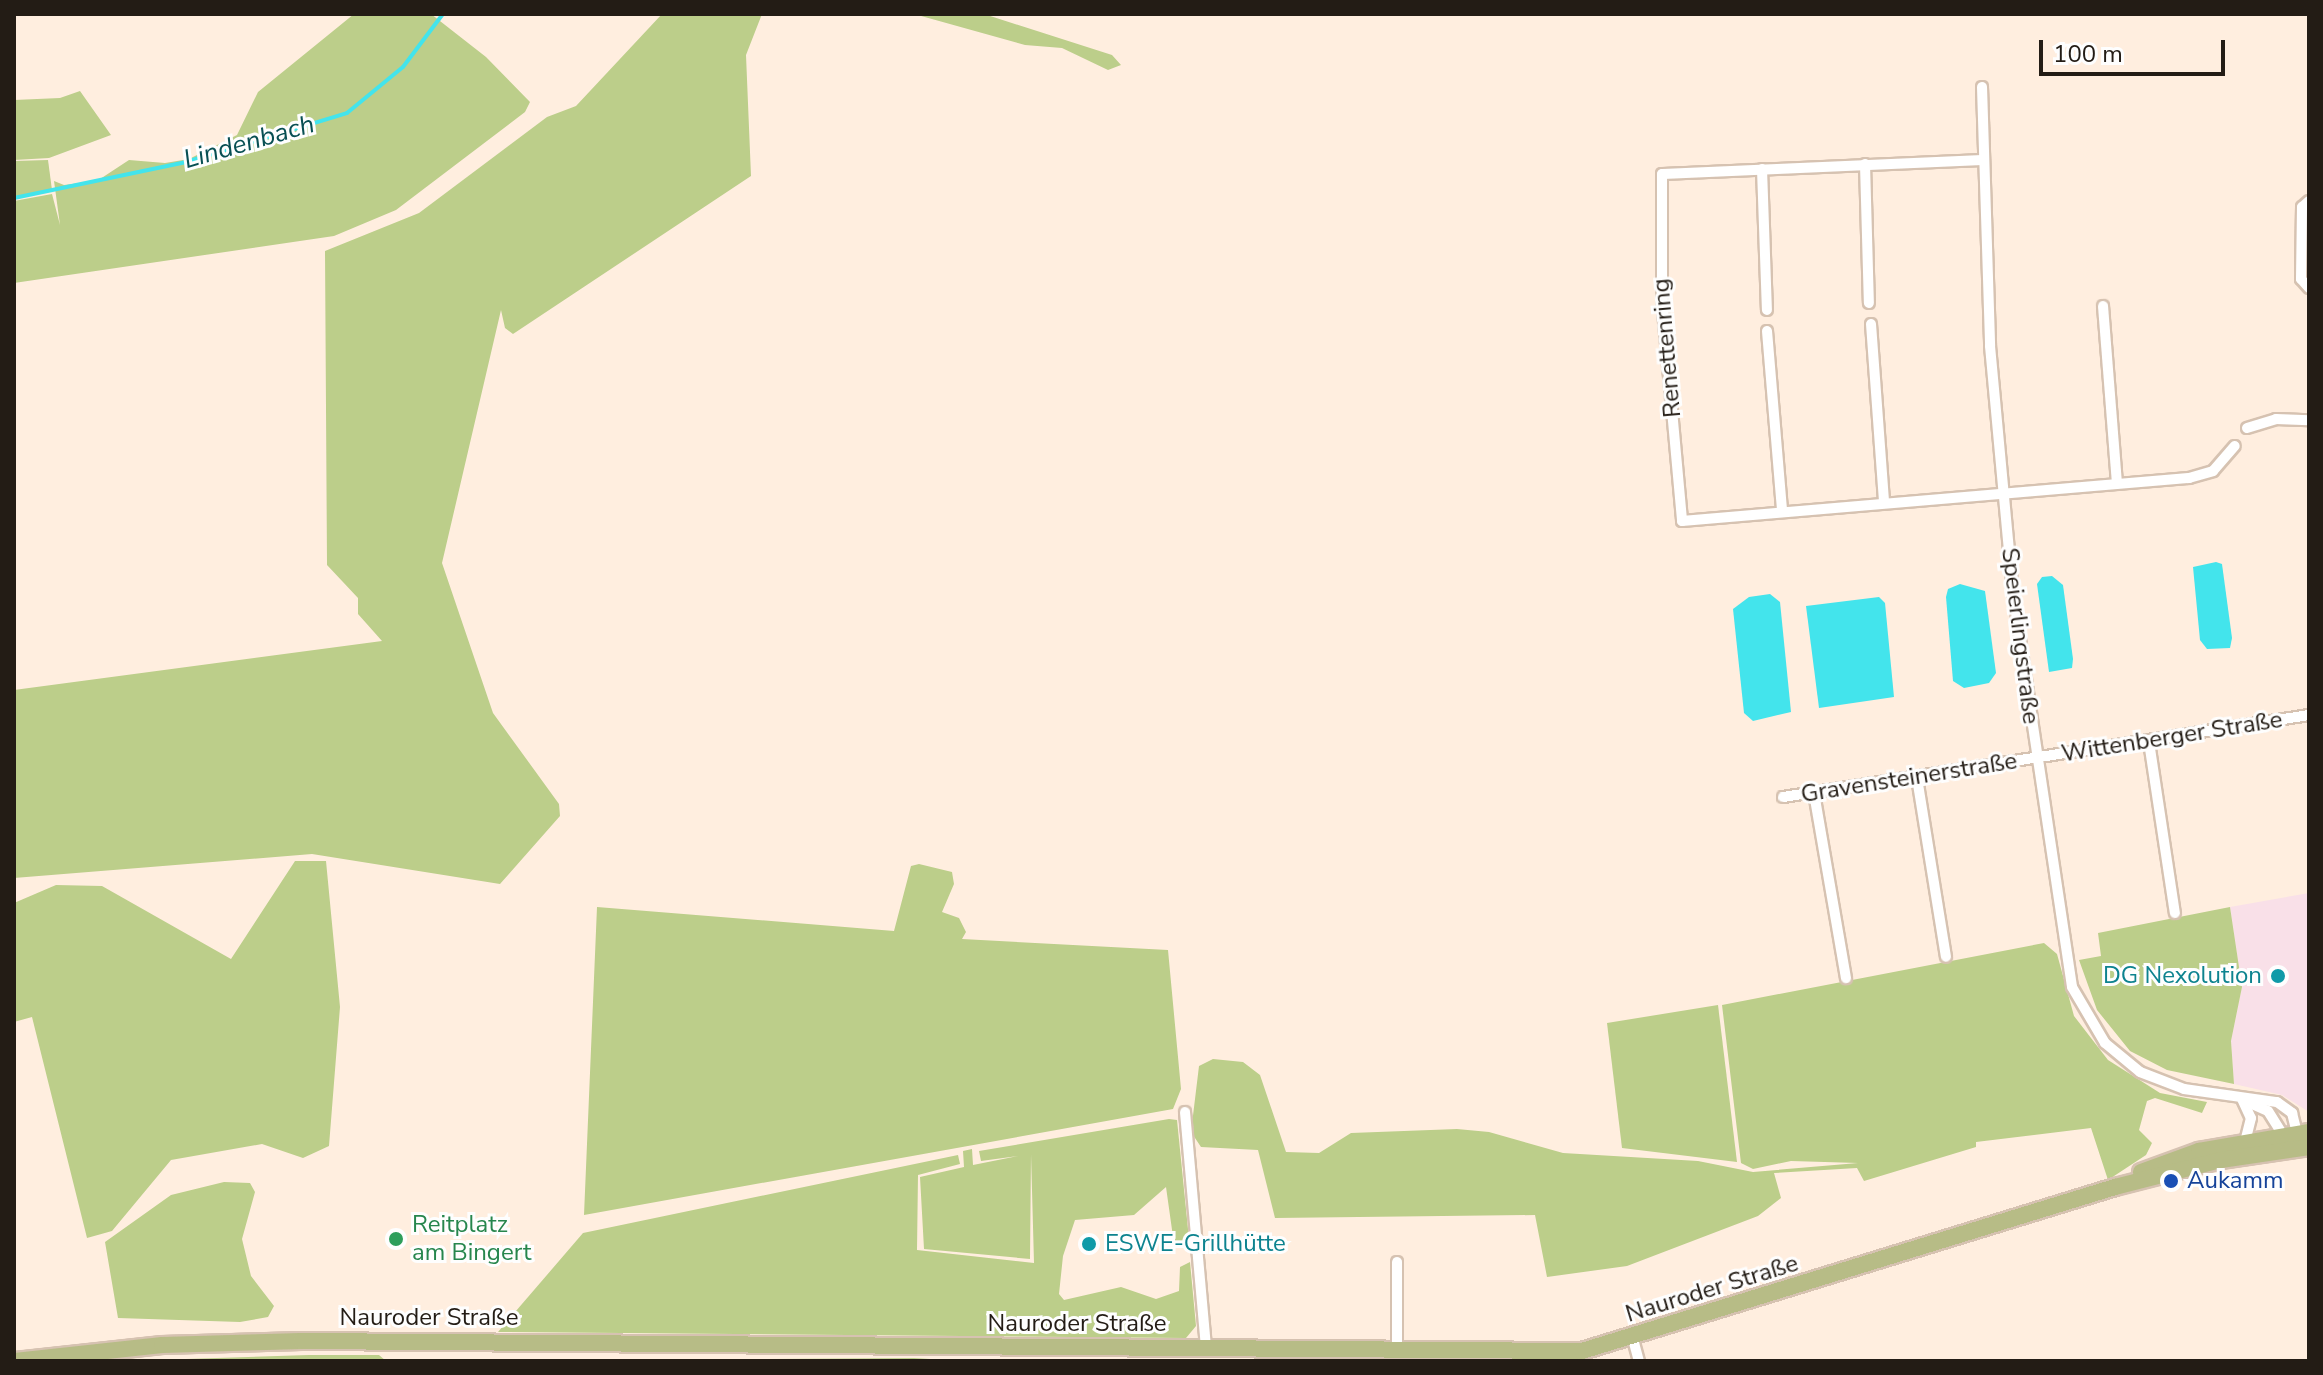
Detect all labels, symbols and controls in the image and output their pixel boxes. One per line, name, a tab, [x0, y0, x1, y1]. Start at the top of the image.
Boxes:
scale bar	[2043, 24, 2229, 74]
text: 100 m	[2053, 38, 2123, 70]
water label: Lindenbach	[180, 108, 318, 176]
street label: Renettenring	[1647, 277, 1687, 419]
street label: Speierlingstraße	[1995, 546, 2045, 726]
street label: Wittenberger Straße	[2059, 705, 2285, 769]
street label: Gravensteinerstraße	[1799, 747, 2019, 809]
place label: DG Nexolution	[2103, 962, 2262, 990]
marker: DG Nexolution	[2269, 967, 2287, 985]
place label: Aukamm	[2187, 1167, 2284, 1195]
marker: Aukamm	[2162, 1172, 2180, 1190]
place label: Reitplatz am Bingert	[412, 1211, 531, 1267]
marker: Reitplatz am Bingert	[387, 1230, 405, 1248]
place label: ESWE-Grillhütte	[1105, 1230, 1286, 1258]
marker: ESWE-Grillhütte	[1080, 1235, 1098, 1253]
street label: Nauroder Straße	[1622, 1249, 1802, 1329]
street label: Nauroder Straße	[339, 1304, 519, 1332]
street label: Nauroder Straße	[987, 1310, 1167, 1338]

